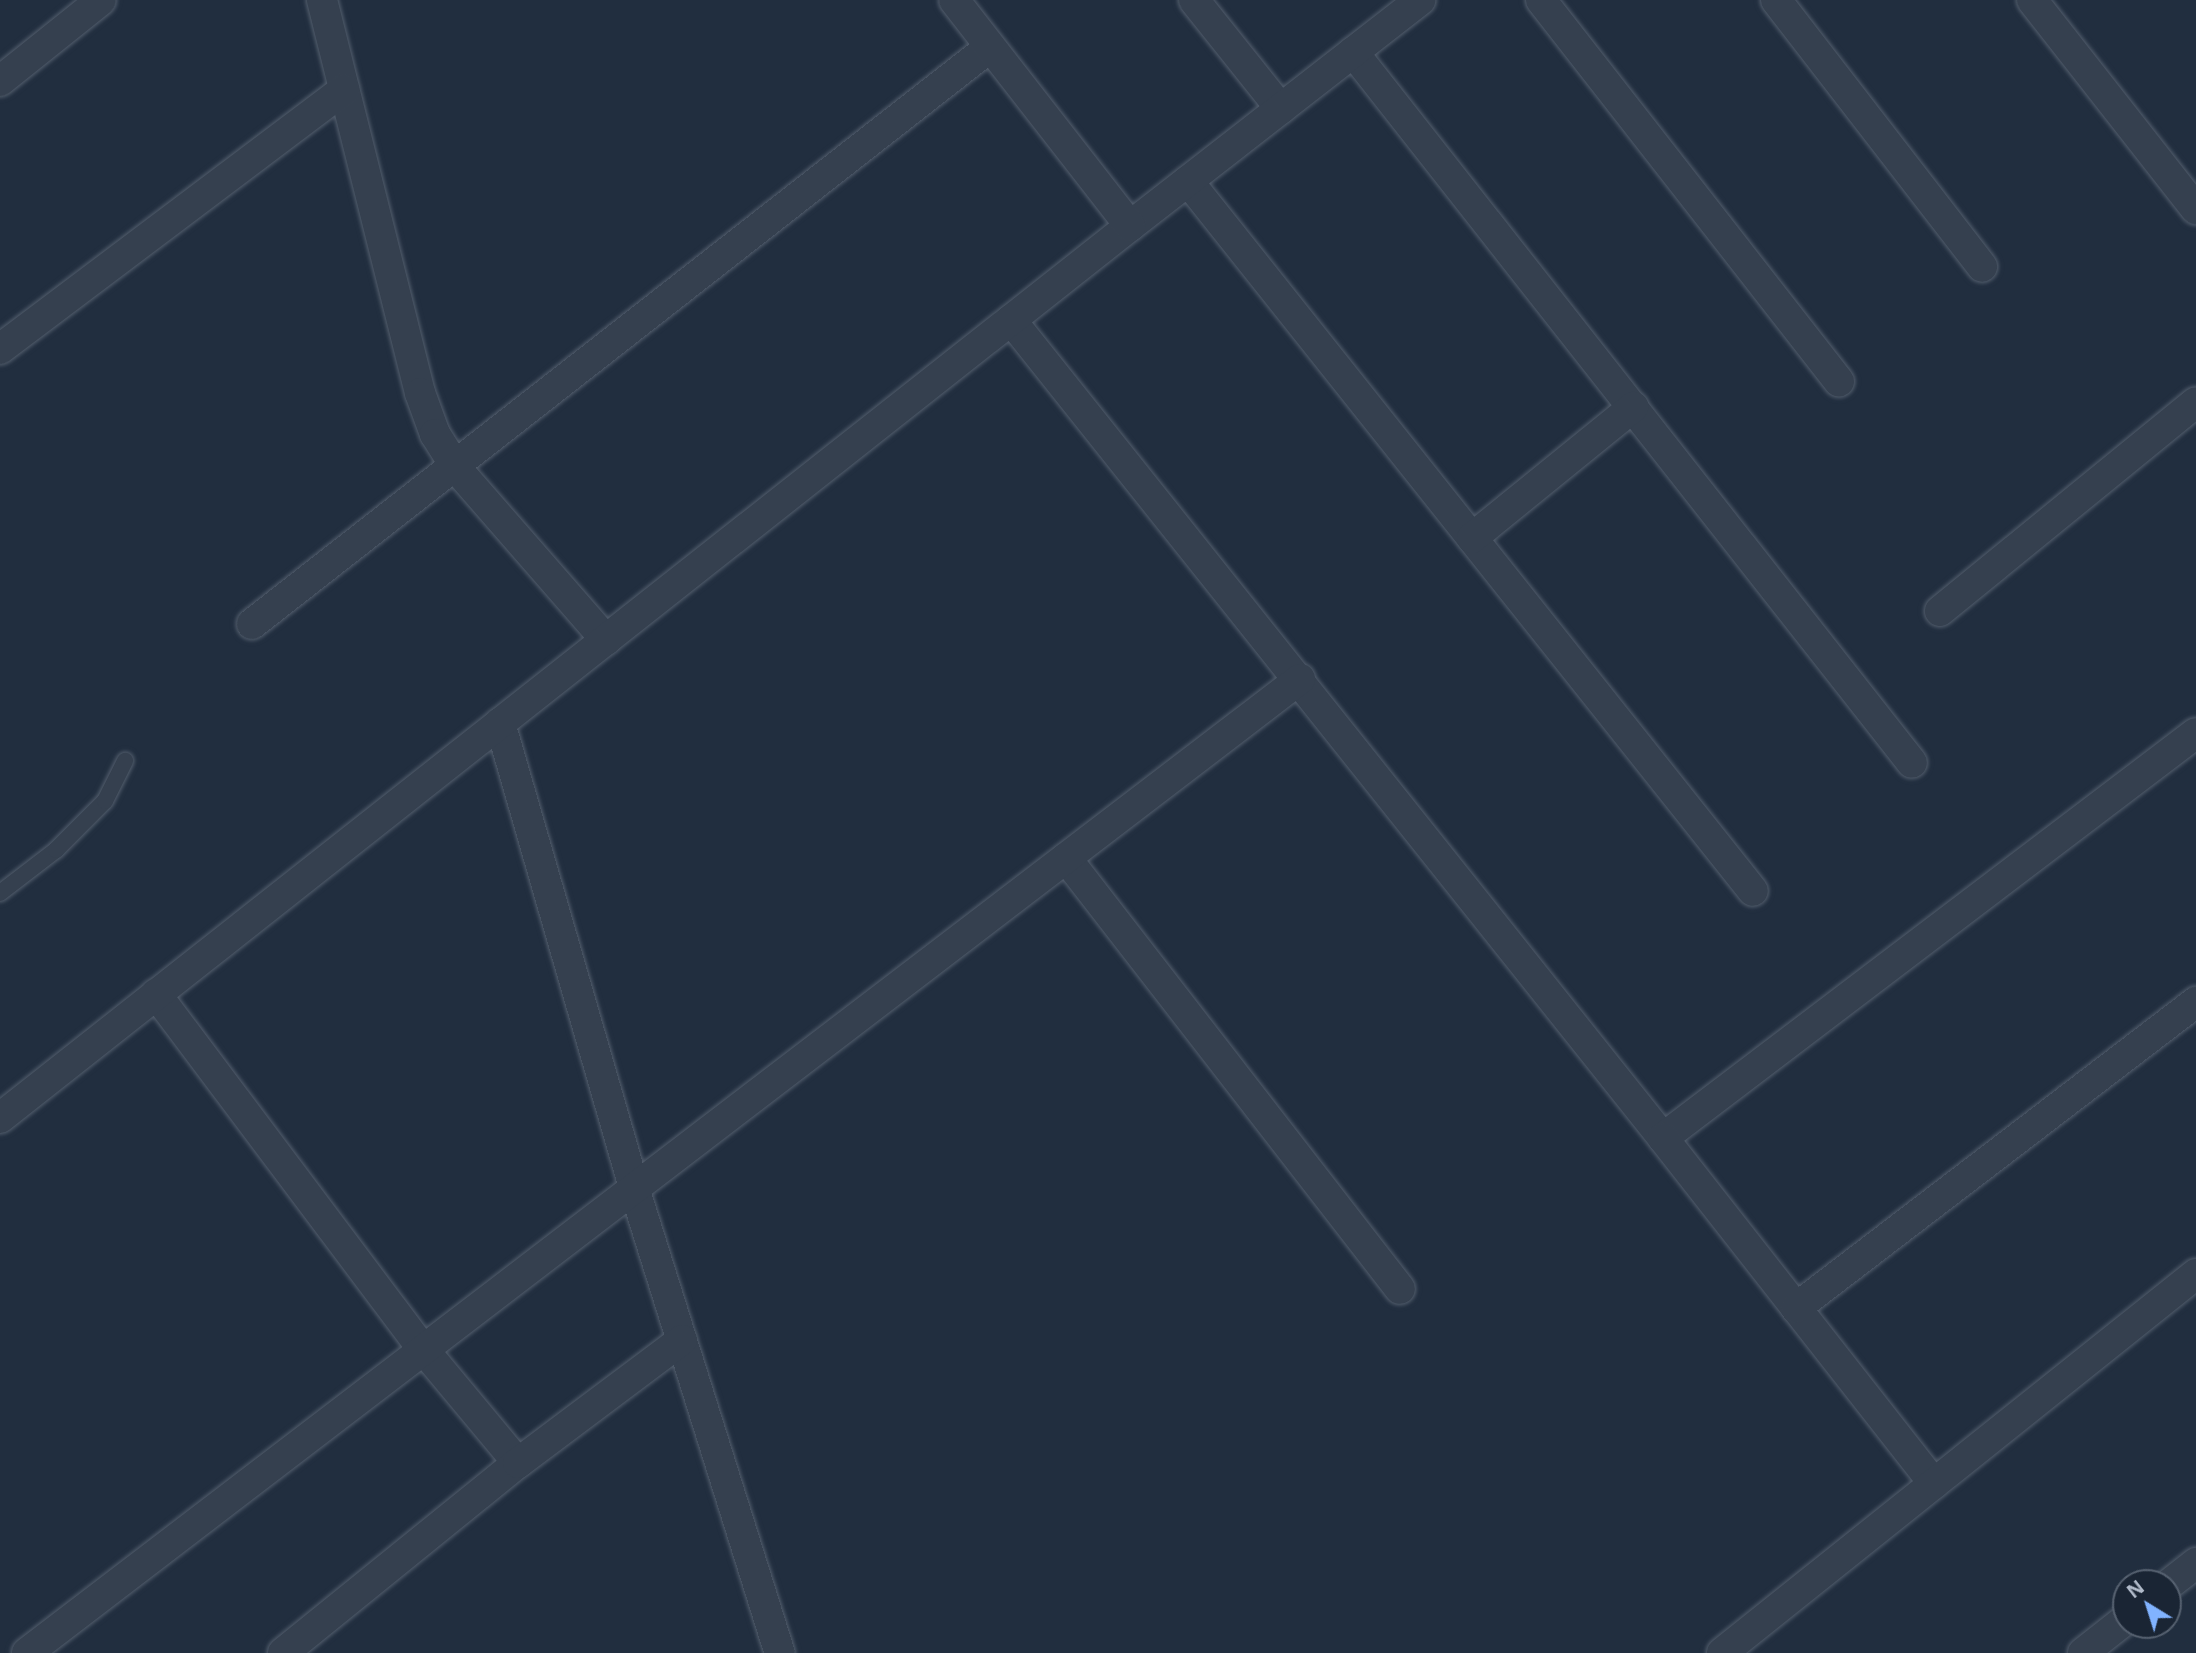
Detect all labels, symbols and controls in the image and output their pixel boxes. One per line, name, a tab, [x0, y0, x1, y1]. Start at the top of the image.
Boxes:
north arrow	[2112, 1569, 2182, 1639]
text: N	[2121, 1574, 2149, 1604]

